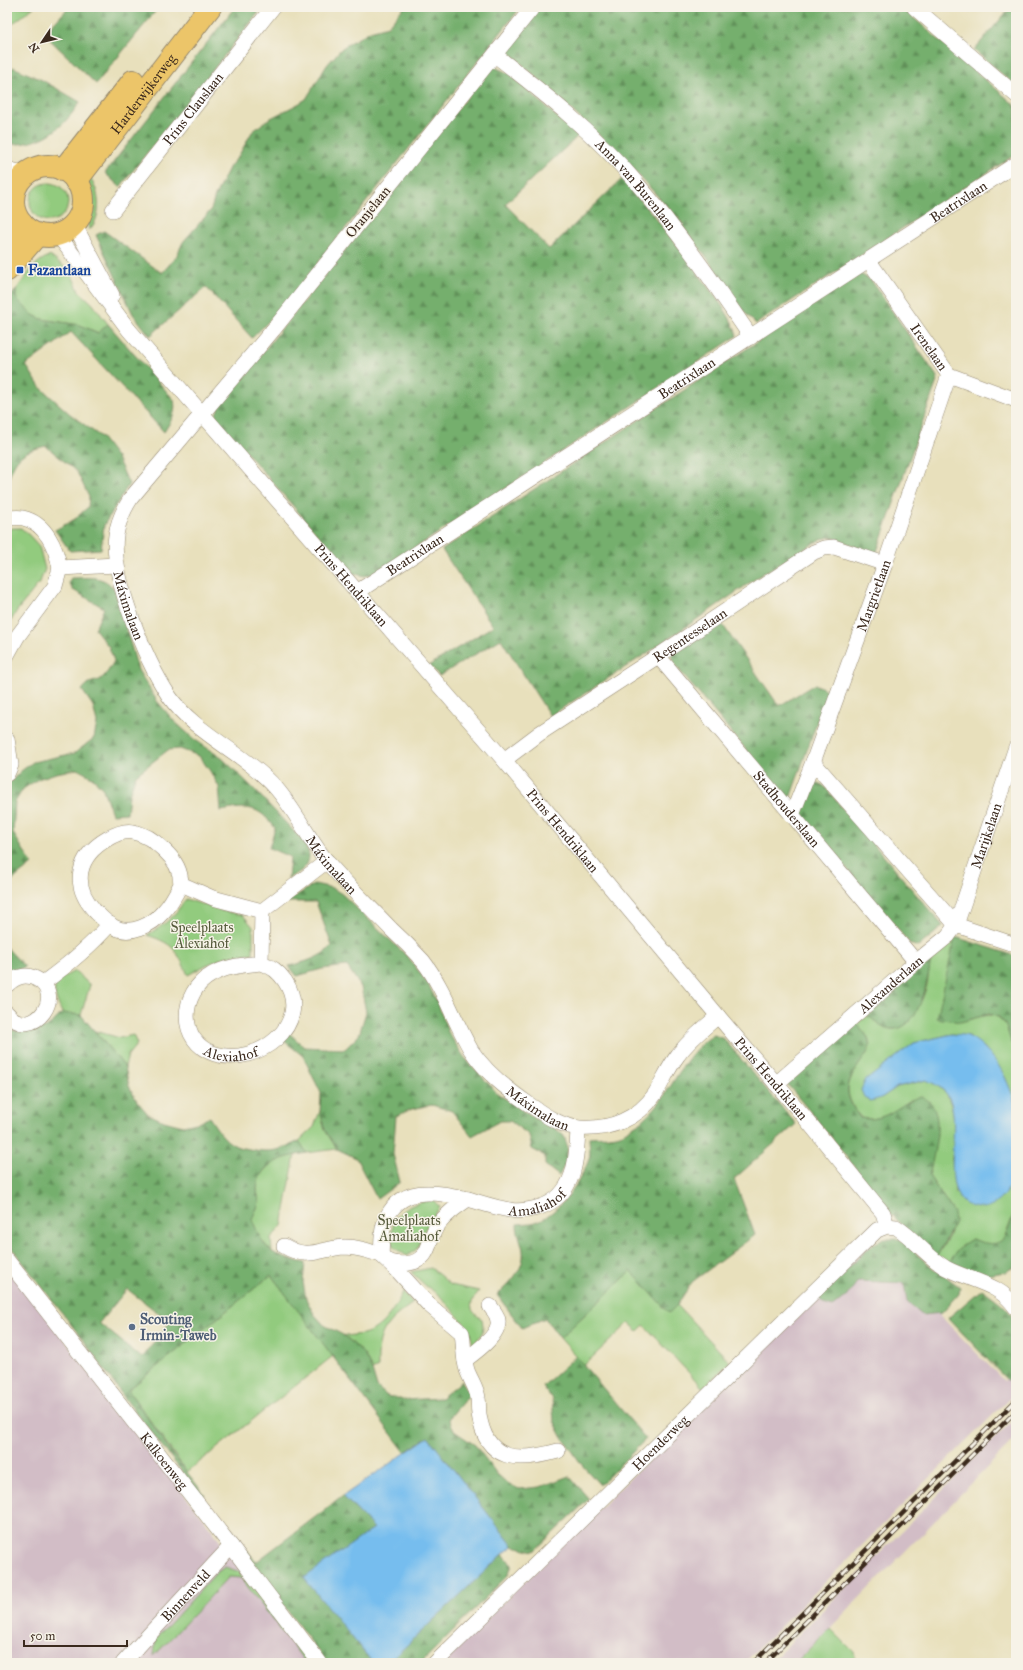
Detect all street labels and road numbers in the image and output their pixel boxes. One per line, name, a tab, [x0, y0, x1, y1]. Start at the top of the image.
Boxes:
street label: Harderwijkerweg	[107, 50, 180, 137]
street label: Prins Clauslaan	[159, 69, 227, 148]
street label: Anna van Burenlaan	[591, 135, 680, 234]
street label: Beatrixlaan	[927, 177, 990, 226]
street label: Oranjelaan	[342, 182, 394, 241]
street label: Irenelaan	[907, 320, 952, 374]
street label: Beatrixlaan	[655, 353, 719, 403]
street label: Beatrixlaan	[383, 529, 447, 579]
street label: Prins Hendriklaan	[311, 540, 392, 630]
street label: Margrietlaan	[853, 557, 894, 634]
street label: Máximalaan	[110, 569, 148, 643]
street label: Regentesselaan	[649, 604, 730, 666]
street label: Stadhouderslaan	[750, 767, 824, 851]
street label: Prins Hendriklaan	[523, 785, 603, 876]
street label: Marijkelaan	[967, 800, 1005, 871]
street label: Máximalaan	[302, 832, 361, 898]
street label: Alexanderlaan	[854, 951, 927, 1017]
street label: Prins Hendriklaan	[731, 1033, 812, 1124]
street label: Alexiahof	[200, 1041, 262, 1065]
street label: Máximalaan	[503, 1082, 572, 1134]
street label: Amaliahof	[507, 1184, 571, 1220]
street label: Hoenderweg	[628, 1411, 692, 1474]
street label: Kalkoenweg	[137, 1429, 192, 1493]
street label: Binnenveld	[157, 1566, 214, 1625]

